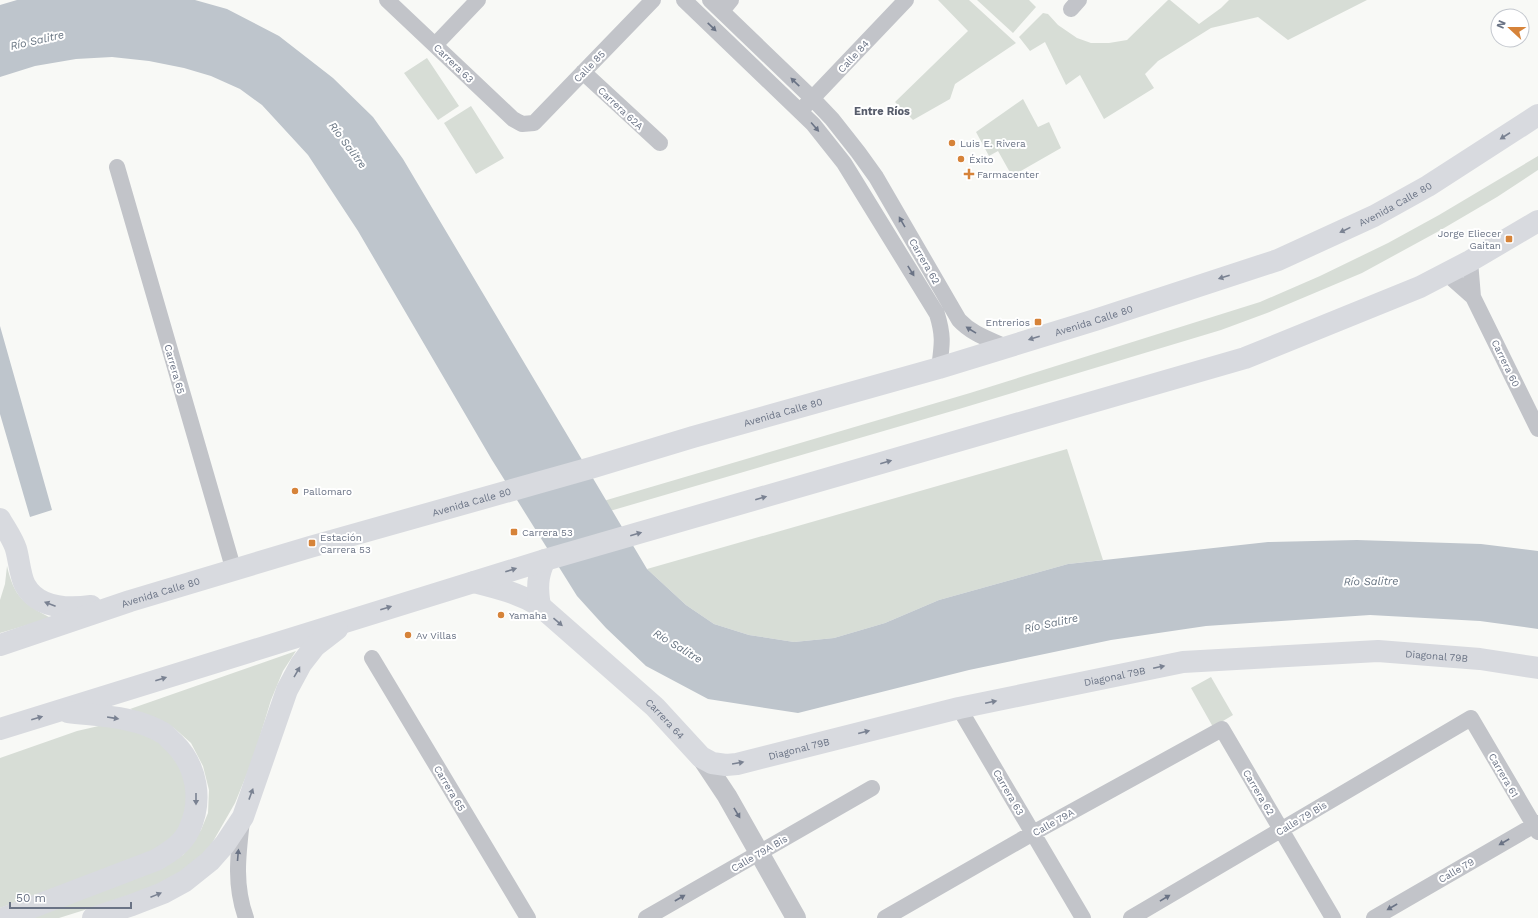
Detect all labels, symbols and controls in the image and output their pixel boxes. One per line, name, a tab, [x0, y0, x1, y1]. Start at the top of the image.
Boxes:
north arrow	[1490, 8, 1530, 48]
text: N	[1494, 18, 1509, 31]
one-way arrow	[707, 22, 717, 32]
water label: Río Salitre	[9, 28, 65, 53]
street label: Calle 84	[836, 38, 871, 75]
street label: Carrera 63	[431, 42, 476, 85]
street label: Calle 85	[572, 48, 607, 84]
one-way arrow	[790, 77, 800, 87]
street label: Carrera 62A	[596, 85, 646, 132]
district label: Entre Ríos	[854, 105, 910, 118]
water label: Río Salitre	[326, 119, 369, 171]
one-way arrow	[811, 122, 820, 133]
one-way arrow	[1500, 132, 1510, 140]
marker: Luis E. Rivera	[947, 138, 957, 148]
place label: Luis E. Rivera	[960, 138, 1026, 149]
marker: Éxito	[956, 154, 966, 164]
place label: Éxito	[969, 154, 994, 165]
marker: Farmacenter	[964, 169, 974, 179]
place label: Farmacenter	[977, 169, 1039, 180]
street label: Avenida Calle 80	[1357, 180, 1434, 228]
one-way arrow	[898, 216, 905, 228]
one-way arrow	[1339, 227, 1350, 233]
place label: Jorge Eliecer Gaitan	[1438, 228, 1501, 251]
marker: Jorge Eliecer Gaitan	[1504, 234, 1514, 244]
street label: Carrera 62	[907, 236, 942, 286]
one-way arrow	[907, 265, 914, 277]
one-way arrow	[1218, 275, 1230, 281]
street label: Avenida Calle 80	[1053, 303, 1134, 338]
place label: Entrerios	[986, 317, 1030, 328]
marker: Entrerios	[1033, 317, 1043, 327]
one-way arrow	[965, 327, 977, 334]
one-way arrow	[1027, 335, 1039, 341]
street label: Carrera 60	[1489, 338, 1522, 389]
street label: Carrera 65	[162, 343, 187, 395]
street label: Avenida Calle 80	[742, 396, 824, 429]
one-way arrow	[880, 459, 892, 465]
marker: Pallomaro	[290, 486, 300, 496]
place label: Pallomaro	[303, 486, 352, 497]
street label: Avenida Calle 80	[431, 486, 512, 518]
one-way arrow	[755, 495, 767, 501]
marker: Carrera 53	[509, 527, 519, 537]
place label: Carrera 53	[522, 527, 573, 538]
one-way arrow	[630, 531, 642, 537]
place label: Estación Carrera 53	[320, 532, 371, 555]
marker: Estación Carrera 53	[307, 538, 317, 548]
one-way arrow	[506, 567, 518, 573]
street label: Avenida Calle 80	[120, 575, 201, 610]
water label: Río Salitre	[1343, 575, 1399, 588]
one-way arrow	[44, 601, 56, 607]
one-way arrow	[381, 605, 393, 611]
marker: Yamaha	[496, 610, 506, 620]
place label: Yamaha	[509, 610, 547, 621]
water label: Río Salitre	[1023, 611, 1079, 636]
one-way arrow	[553, 618, 563, 627]
water label: Río Salitre	[651, 627, 705, 666]
marker: Av Villas	[403, 630, 413, 640]
place label: Av Villas	[416, 630, 456, 641]
street label: Diagonal 79B	[1405, 648, 1468, 664]
one-way arrow	[1153, 664, 1165, 670]
street label: Diagonal 79B	[1083, 665, 1147, 688]
one-way arrow	[293, 666, 300, 678]
one-way arrow	[156, 676, 168, 682]
street label: Carrera 64	[643, 696, 687, 741]
one-way arrow	[984, 698, 997, 704]
one-way arrow	[32, 715, 44, 721]
one-way arrow	[107, 715, 119, 721]
one-way arrow	[858, 729, 870, 735]
street label: Diagonal 79B	[767, 736, 831, 762]
street label: Carrera 61	[1487, 751, 1521, 799]
one-way arrow	[732, 760, 744, 766]
street label: Carrera 65	[432, 764, 468, 813]
street label: Carrera 63	[991, 767, 1026, 817]
street label: Carrera 62	[1241, 768, 1277, 817]
one-way arrow	[249, 787, 255, 799]
one-way arrow	[193, 793, 199, 806]
street label: Calle 79 Bis	[1274, 799, 1329, 838]
street label: Calle 79A	[1031, 806, 1076, 838]
one-way arrow	[733, 807, 740, 819]
street label: Calle 79A Bis	[729, 833, 789, 874]
one-way arrow	[1498, 839, 1510, 846]
one-way arrow	[235, 849, 242, 861]
street label: Calle 79	[1437, 856, 1476, 885]
scale bar	[10, 884, 131, 910]
text: 50 m	[16, 891, 46, 905]
one-way arrow	[151, 892, 163, 898]
one-way arrow	[674, 895, 686, 902]
one-way arrow	[1159, 895, 1171, 902]
one-way arrow	[1386, 904, 1398, 911]

